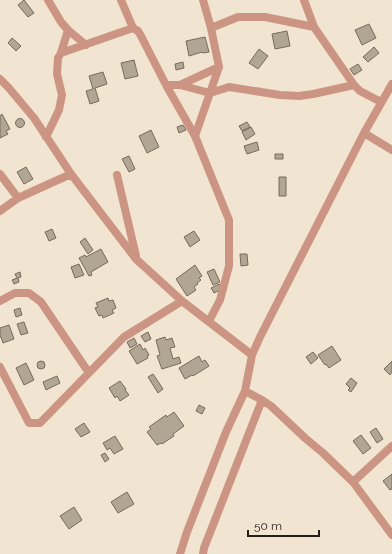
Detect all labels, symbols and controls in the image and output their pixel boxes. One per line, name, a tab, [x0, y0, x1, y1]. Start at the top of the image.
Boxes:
scale bar	[248, 512, 319, 538]
text: 50 m	[254, 519, 282, 533]

